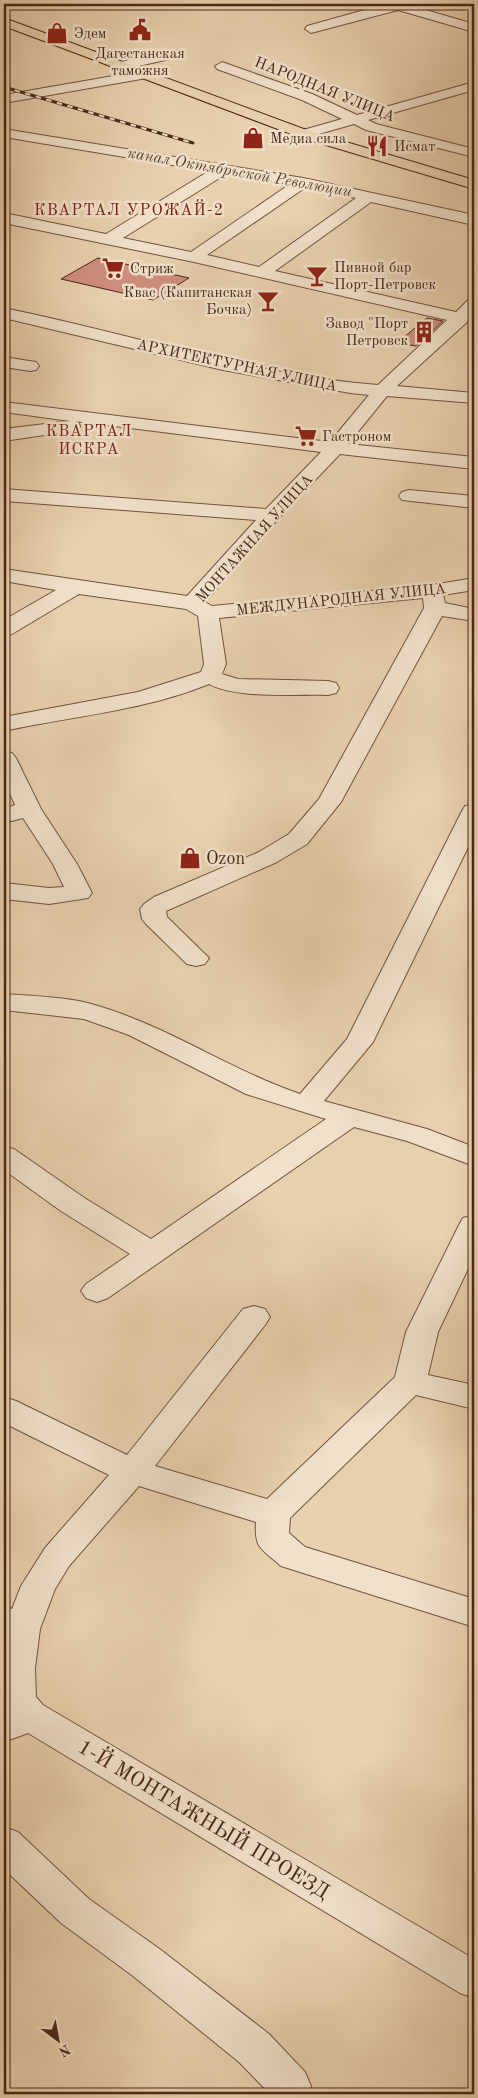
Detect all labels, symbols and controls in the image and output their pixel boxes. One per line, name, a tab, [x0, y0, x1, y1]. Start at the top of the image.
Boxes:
public building icon: Дагестанская таможня	[127, 17, 153, 43]
shop icon: Эдем	[44, 20, 70, 46]
place label: Эдем	[74, 27, 107, 42]
place label: Дагестанская таможня	[95, 47, 185, 79]
street label: НАРОДНАЯ УЛИЦА	[252, 55, 397, 126]
shop icon: Медиа сила	[240, 125, 266, 151]
place label: Медиа сила	[270, 132, 347, 147]
restaurant icon: Исмат	[364, 133, 390, 159]
place label: Исмат	[394, 140, 435, 155]
water label: канал Октябрьской Революции	[126, 145, 353, 201]
district label: КВАРТАЛ УРОЖАЙ-2	[34, 199, 224, 219]
supermarket icon: Стриж	[100, 255, 126, 281]
place label: Пивной бар Порт-Петровск	[334, 261, 436, 293]
place label: Стриж	[130, 262, 174, 277]
bar icon: Пивной бар Порт-Петровск	[304, 263, 330, 289]
place label: Квас (Капитанская Бочка)	[124, 286, 252, 318]
bar icon: Квас (Капитанская Бочка)	[255, 288, 281, 314]
place label: Завод "Порт Петровск	[325, 317, 408, 349]
building icon: Завод "Порт Петровск	[411, 319, 437, 345]
street label: АРХИТЕКТУРНАЯ УЛИЦА	[135, 338, 339, 395]
supermarket icon: Гастроном	[293, 423, 319, 449]
district label: КВАРТАЛ ИСКРА	[46, 424, 132, 458]
place label: Гастроном	[322, 430, 392, 445]
street label: МОНТАЖНАЯ УЛИЦА	[194, 472, 317, 606]
street label: МЕЖДУНАРОДНАЯ УЛИЦА	[236, 582, 447, 619]
shop icon: Ozon	[177, 845, 203, 871]
place label: Ozon	[206, 850, 245, 868]
street label: 1-Й МОНТАЖНЫЙ ПРОЕЗД	[74, 1733, 335, 1904]
north arrow	[32, 2016, 82, 2066]
text: N	[56, 2041, 73, 2059]

